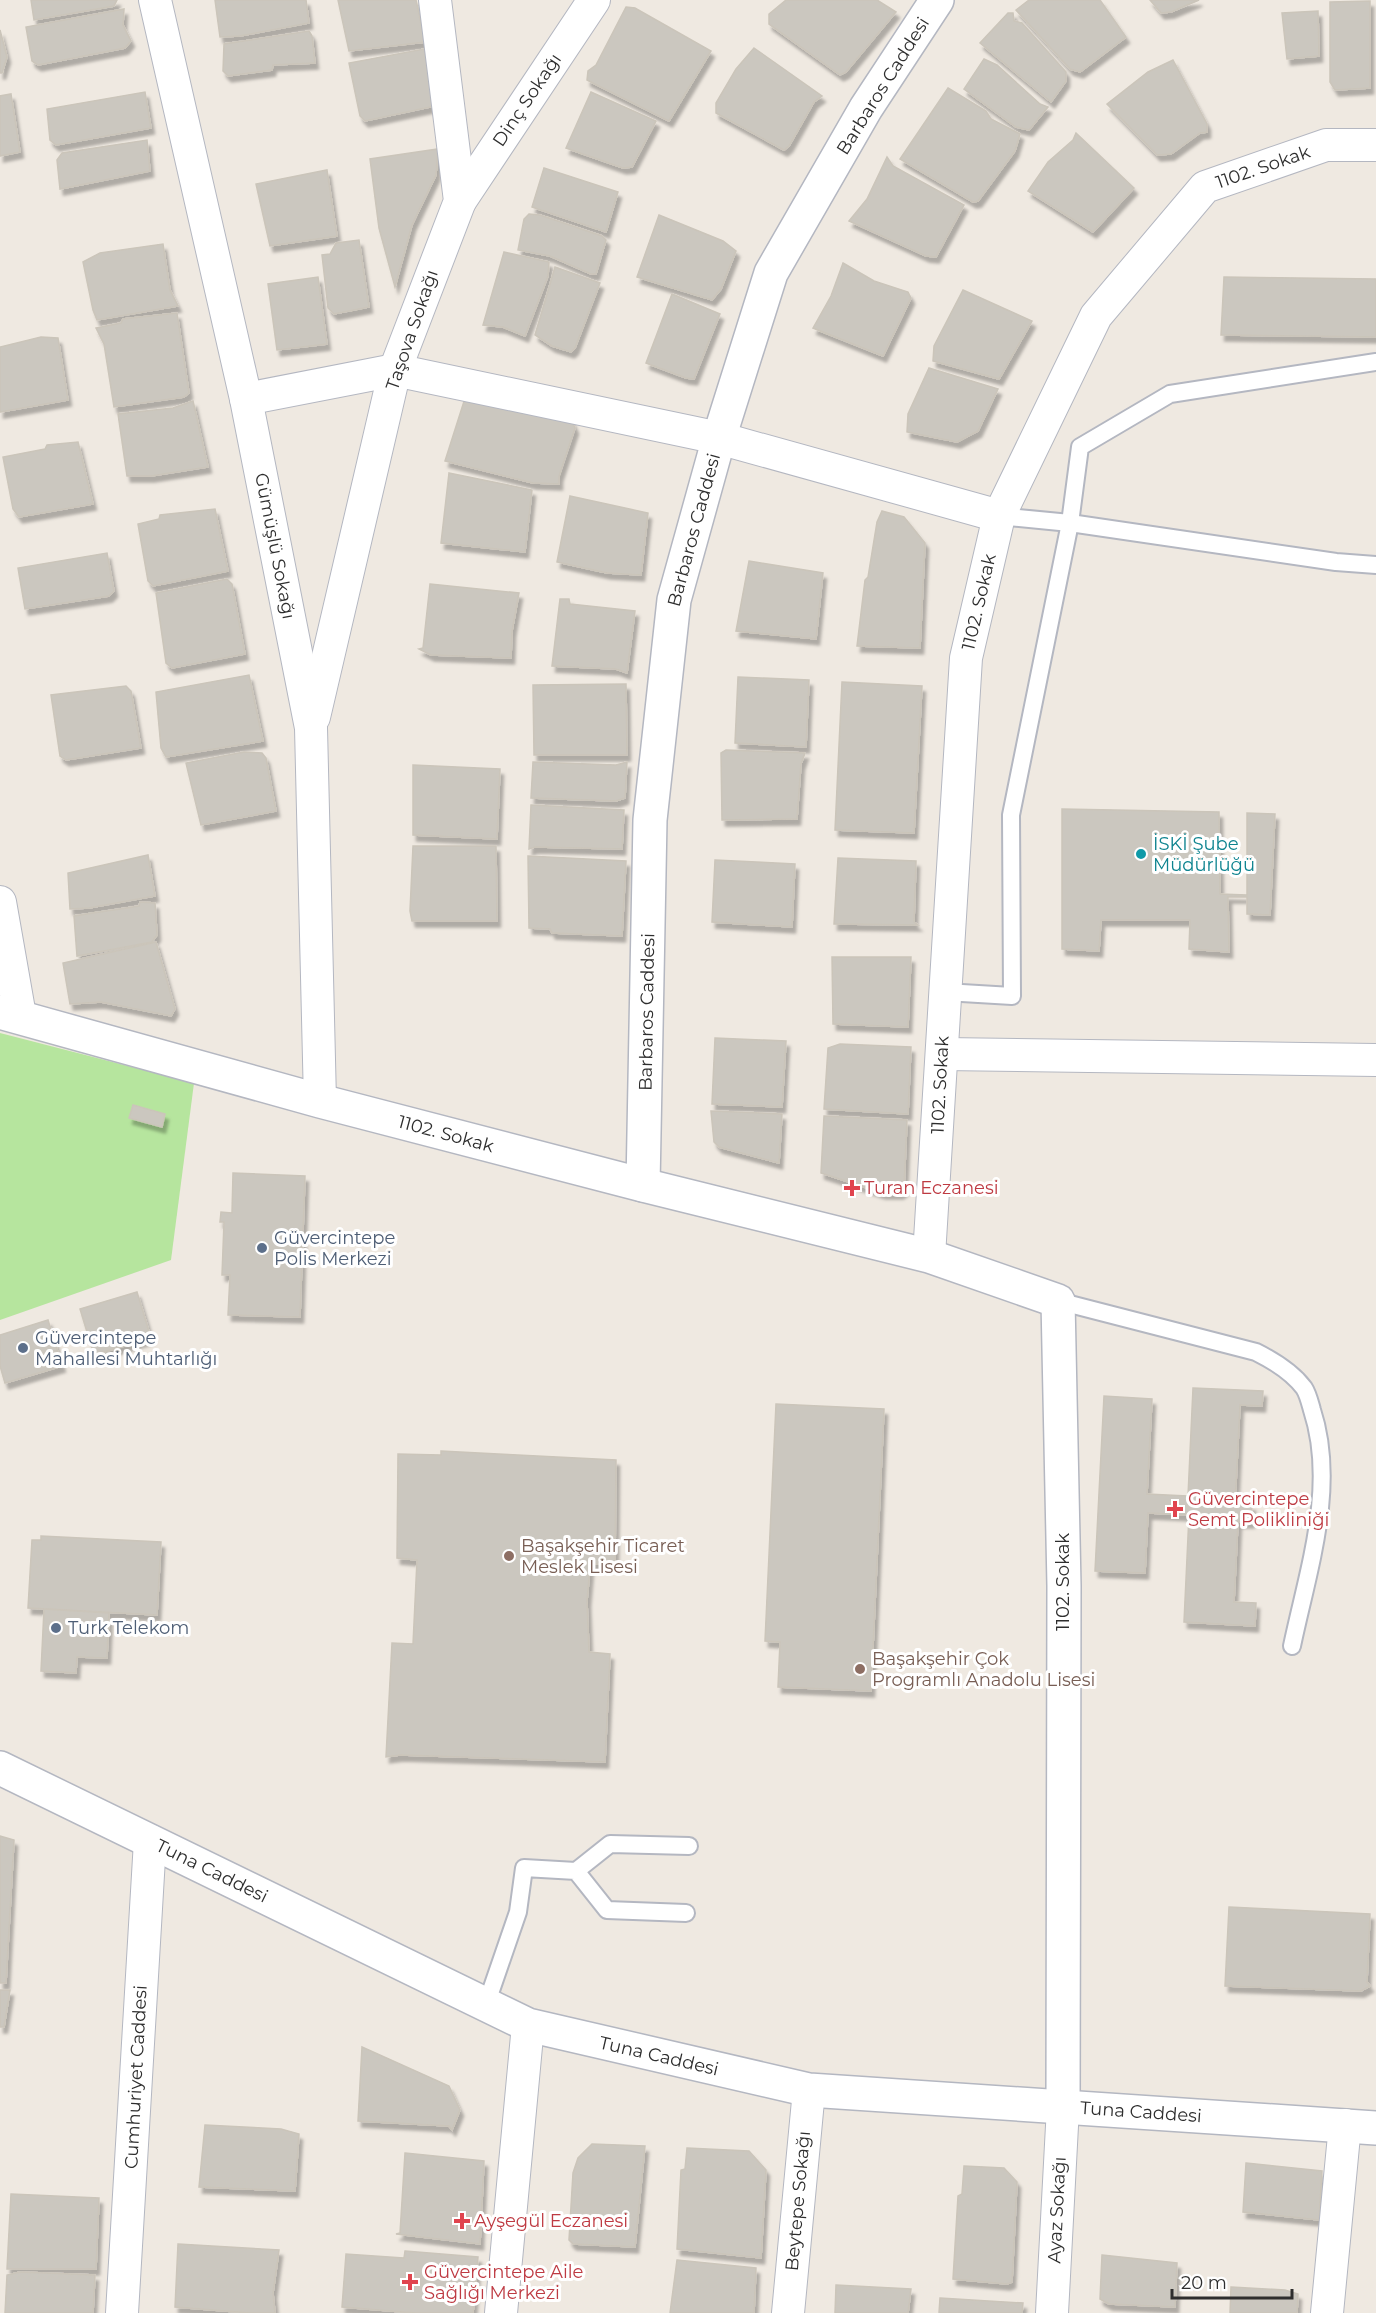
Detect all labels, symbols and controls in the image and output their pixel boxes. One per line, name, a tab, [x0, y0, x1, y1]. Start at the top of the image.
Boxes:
street label: Barbaros Caddesi	[832, 13, 934, 159]
street label: Dinç Sokağı	[488, 49, 566, 151]
street label: 1102. Sokak	[1213, 141, 1313, 193]
street label: Taşova Sokağı	[381, 267, 443, 393]
street label: Barbaros Caddesi	[663, 451, 725, 609]
street label: Gümüşlü Sokağı	[250, 471, 300, 621]
street label: 1102. Sokak	[957, 551, 1001, 652]
place label: İSKİ Şube Müdürlüğü	[1153, 833, 1255, 876]
marker: İSKİ Şube Müdürlüğü	[1134, 847, 1148, 861]
street label: Barbaros Caddesi	[635, 933, 659, 1091]
street label: 1102. Sokak	[926, 1035, 954, 1135]
street label: 1102. Sokak	[396, 1111, 496, 1157]
place label: Turan Eczanesi	[864, 1177, 999, 1199]
marker: Turan Eczanesi	[845, 1181, 859, 1195]
place label: Güvercintepe Polis Merkezi	[274, 1227, 395, 1270]
marker: Güvercintepe Polis Merkezi	[255, 1241, 269, 1255]
place label: Güvercintepe Mahallesi Muhtarlığı	[35, 1327, 217, 1370]
marker: Güvercintepe Mahallesi Muhtarlığı	[16, 1341, 30, 1355]
place label: Güvercintepe Semt Polikliniği	[1188, 1488, 1329, 1531]
marker: Güvercintepe Semt Polikliniği	[1166, 1500, 1184, 1518]
street label: 1102. Sokak	[1052, 1533, 1074, 1631]
place label: Başakşehir Ticaret Meslek Lisesi	[521, 1535, 685, 1578]
marker: Başakşehir Ticaret Meslek Lisesi	[502, 1549, 516, 1563]
place label: Turk Telekom	[68, 1617, 189, 1639]
marker: Turk Telekom	[49, 1621, 63, 1635]
place label: Başakşehir Çok Programlı Anadolu Lisesi	[872, 1648, 1095, 1691]
marker: Başakşehir Çok Programlı Anadolu Lisesi	[853, 1662, 867, 1676]
street label: Tuna Caddesi	[152, 1834, 272, 1908]
street label: Cumhuriyet Caddesi	[120, 1984, 152, 2170]
street label: Tuna Caddesi	[597, 2032, 721, 2080]
street label: Tuna Caddesi	[1079, 2097, 1203, 2127]
street label: Beytepe Sokağı	[781, 2130, 815, 2272]
street label: Ayaz Sokağı	[1043, 2156, 1071, 2264]
place label: Ayşegül Eczanesi	[474, 2210, 628, 2232]
marker: Ayşegül Eczanesi	[455, 2214, 469, 2228]
place label: Güvercintepe Aile Sağlığı Merkezi	[424, 2261, 584, 2304]
scale bar	[1172, 2262, 1292, 2300]
text: 20 m	[1181, 2272, 1227, 2294]
marker: Güvercintepe Aile Sağlığı Merkezi	[401, 2273, 419, 2291]

